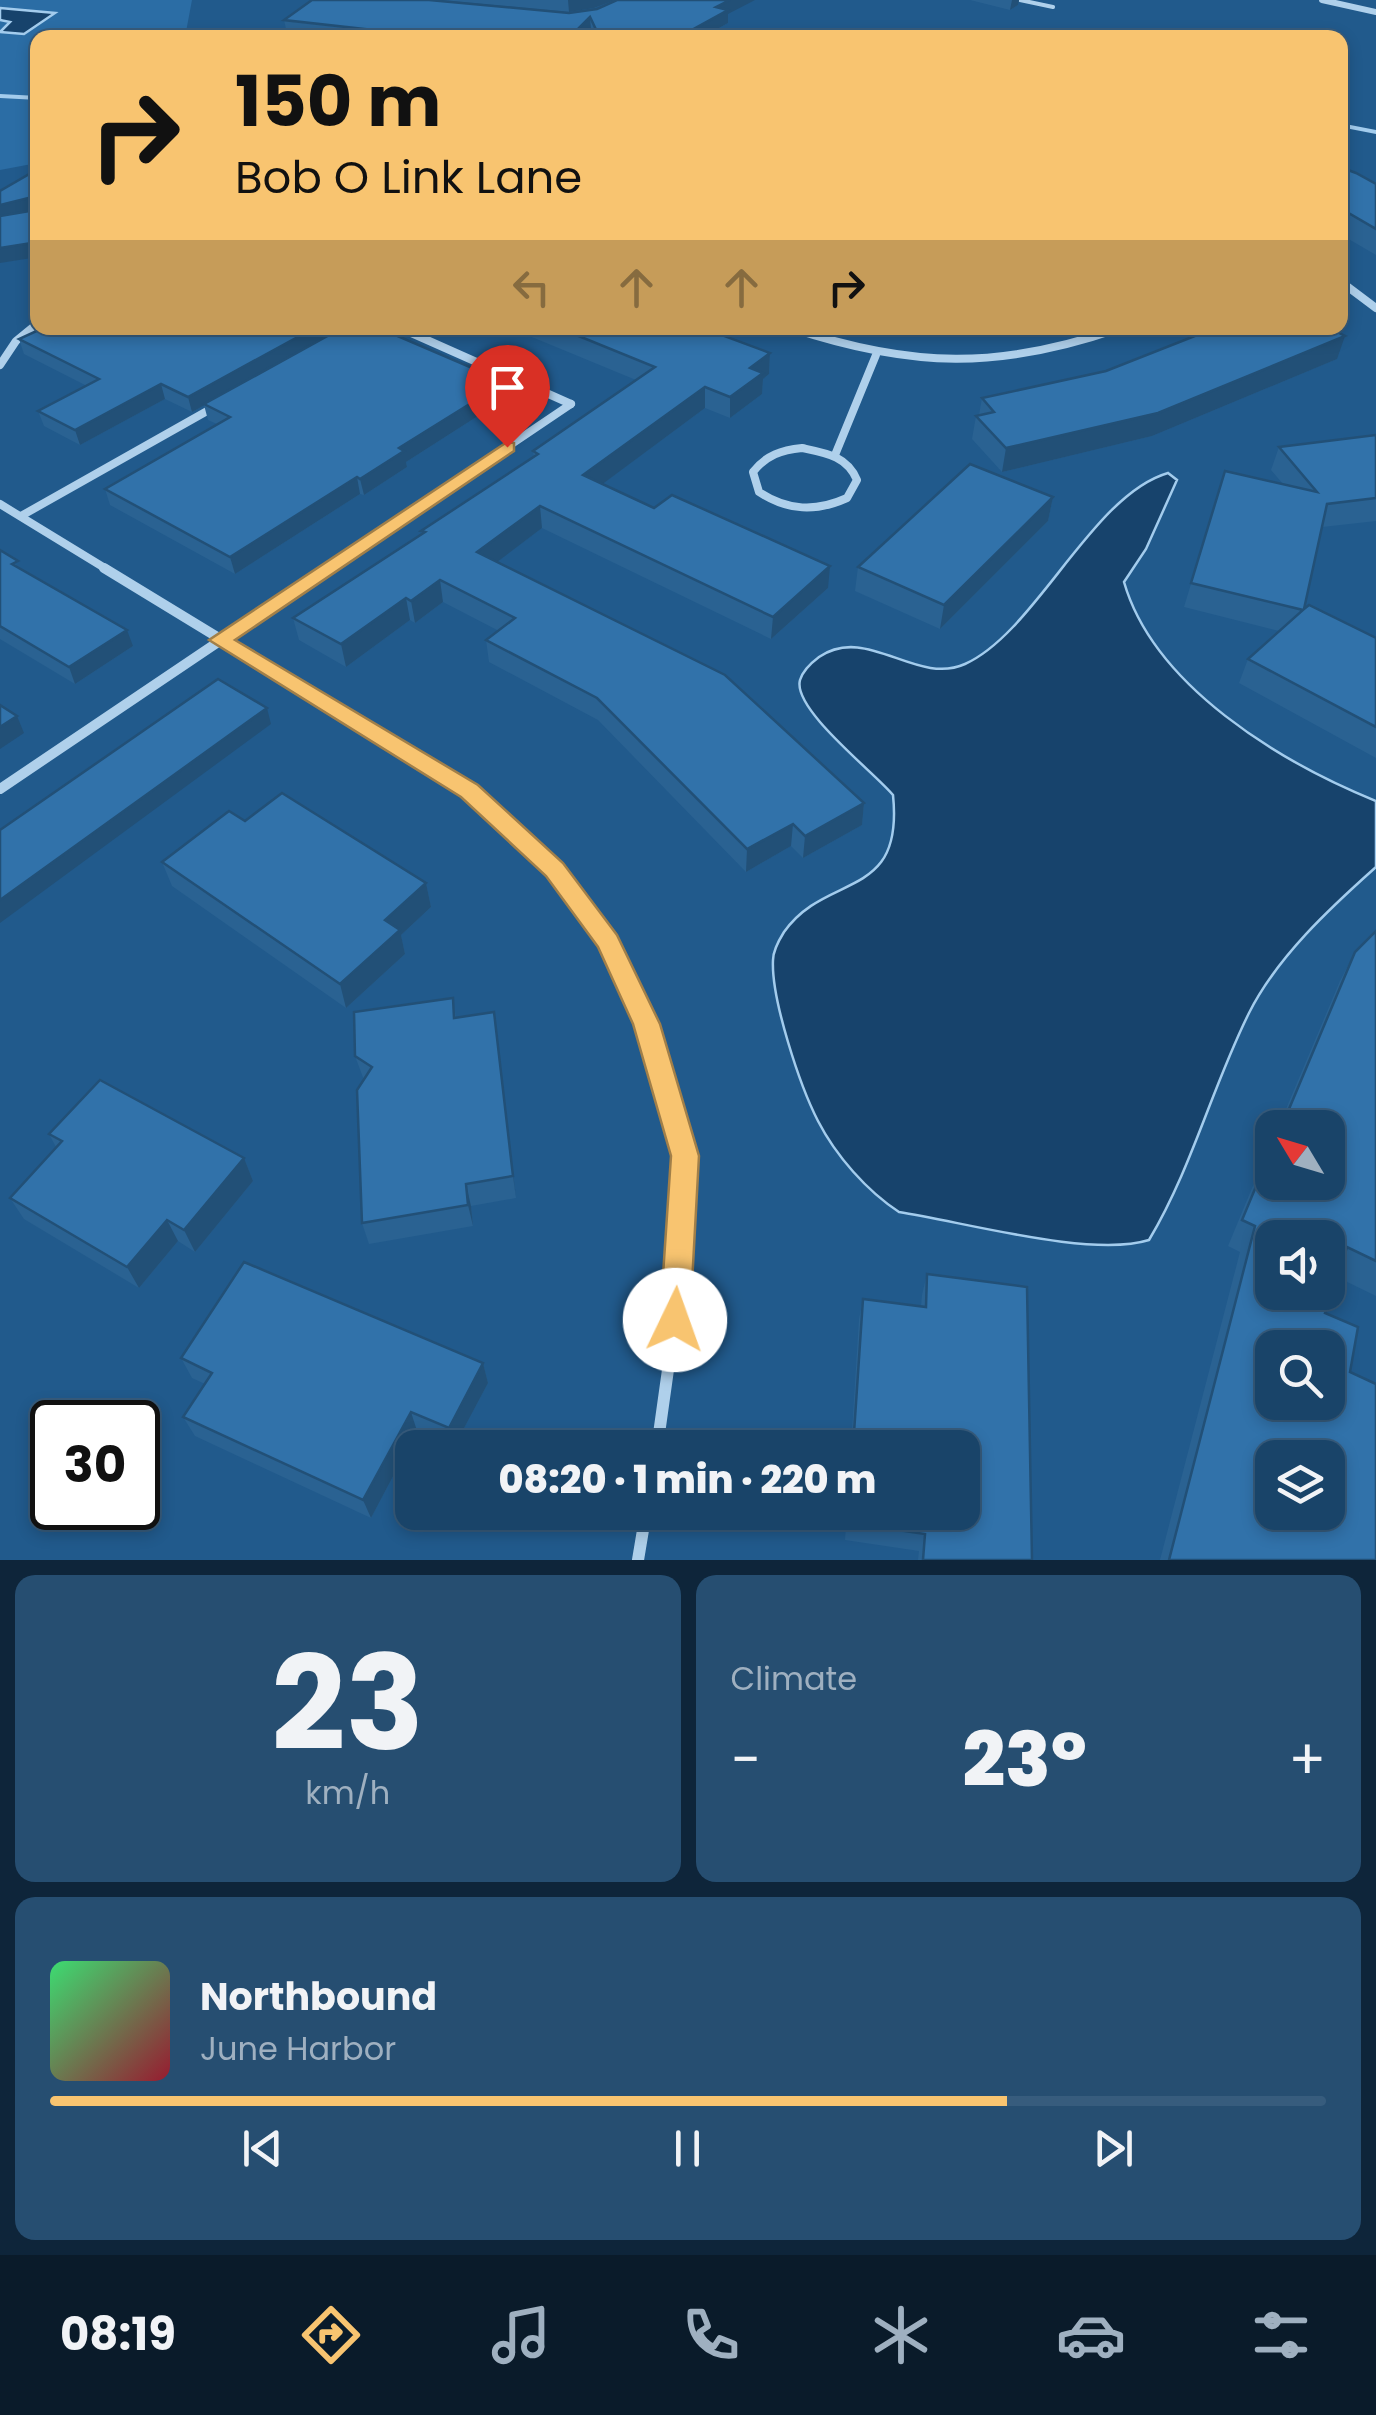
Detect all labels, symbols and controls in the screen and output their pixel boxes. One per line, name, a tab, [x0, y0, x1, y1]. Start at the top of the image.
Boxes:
text: 150 m	[235, 52, 441, 151]
icon: right	[70, 70, 200, 200]
text: Bob O Link Lane	[235, 146, 582, 209]
icon: left	[504, 260, 559, 315]
icon: ahead	[609, 260, 664, 315]
icon: ahead	[714, 260, 769, 315]
icon: right	[819, 260, 874, 315]
pin	[465, 345, 550, 448]
icon: arrive	[480, 360, 535, 415]
north arrow	[1255, 1110, 1345, 1200]
map controls	[1255, 1110, 1345, 1530]
button: sound	[1255, 1220, 1345, 1310]
position arrow	[623, 1268, 727, 1372]
button: search	[1255, 1330, 1345, 1420]
speed limit sign: 30	[30, 1400, 160, 1530]
button: layers	[1255, 1440, 1345, 1530]
text: 08:20 · 1 min · 220 m	[499, 1453, 876, 1506]
text: 23	[271, 1612, 424, 1795]
text: Climate	[731, 1656, 857, 1701]
text: 23°	[962, 1707, 1087, 1812]
text: −	[731, 1721, 761, 1798]
text: +	[1288, 1721, 1326, 1798]
text: km/h	[305, 1770, 390, 1815]
text: Northbound	[200, 1970, 437, 2023]
text: June Harbor	[200, 2026, 396, 2071]
icon: previous	[235, 2121, 290, 2176]
icon: pause	[660, 2121, 715, 2176]
icon: next	[1086, 2121, 1141, 2176]
icon: directions	[296, 2300, 366, 2370]
icon: music	[486, 2300, 556, 2370]
icon: phone	[676, 2300, 746, 2370]
icon: climate	[866, 2300, 936, 2370]
icon: car	[1056, 2300, 1126, 2370]
icon: filters	[1246, 2300, 1316, 2370]
text: 08:19	[60, 2303, 176, 2366]

